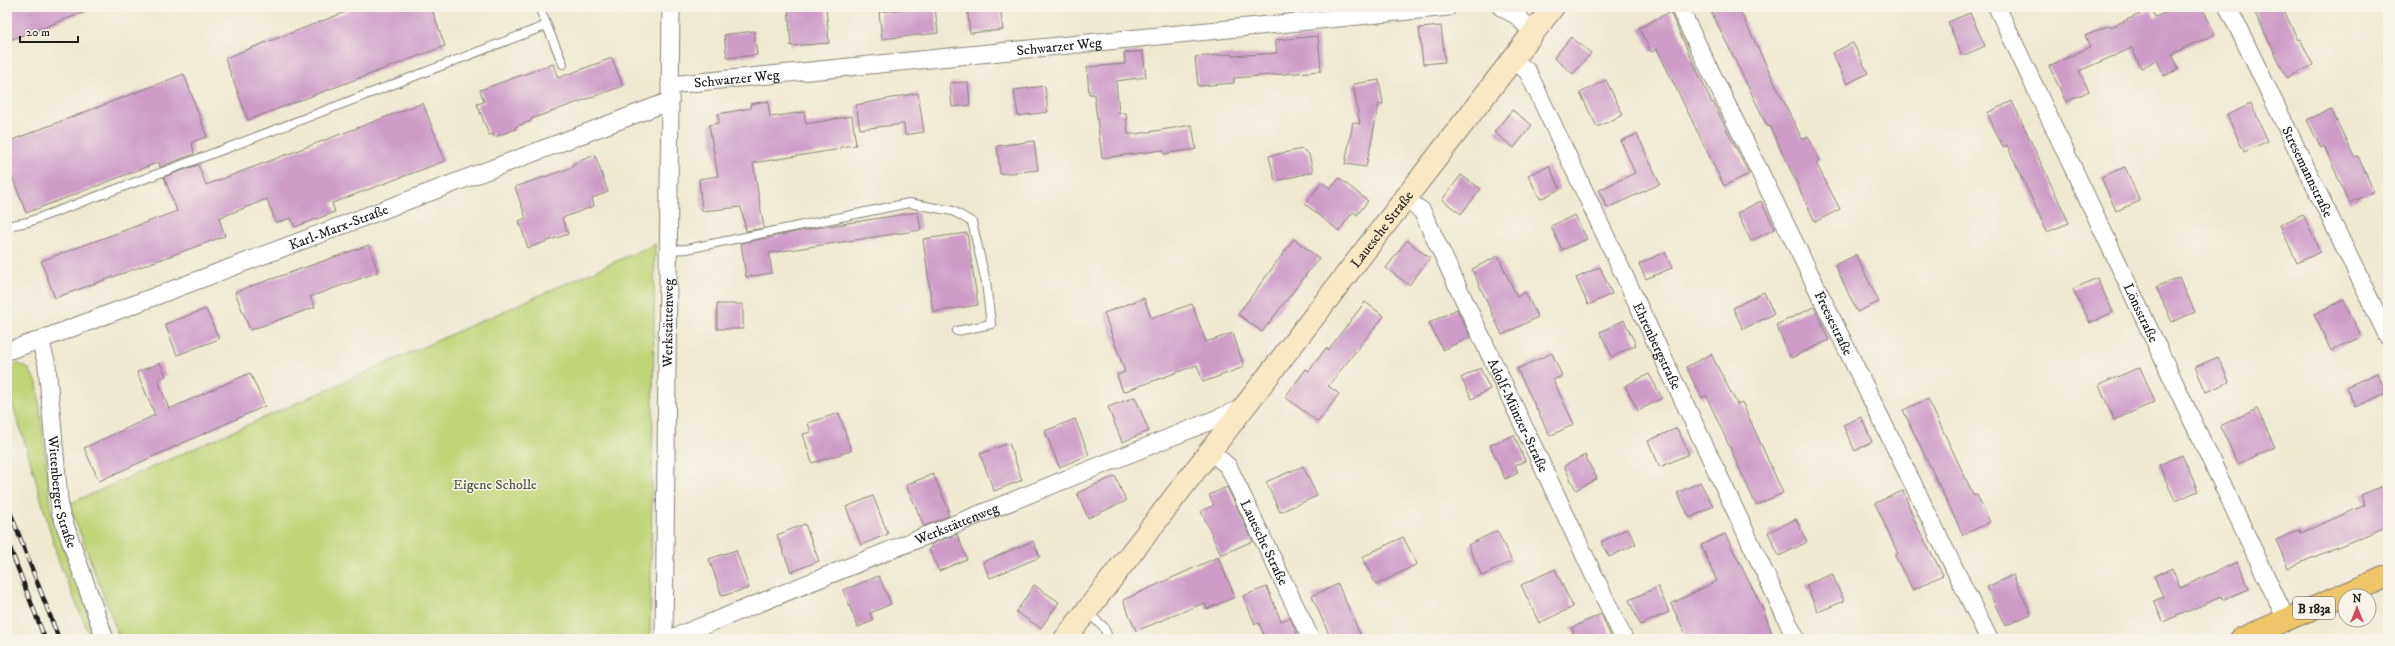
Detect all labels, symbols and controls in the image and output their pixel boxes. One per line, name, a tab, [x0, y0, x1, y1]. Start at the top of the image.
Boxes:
scale bar	[20, 18, 78, 44]
text: 20 m	[26, 25, 50, 40]
street label: Schwarzer Weg	[1016, 34, 1103, 60]
street label: Schwarzer Weg	[693, 66, 780, 93]
street label: Stresemannstraße	[2277, 124, 2337, 221]
street label: Lauesche Straße	[1347, 187, 1418, 272]
street label: Karl-Marx-Straße	[287, 201, 391, 255]
street label: Werkstättenweg	[659, 278, 678, 369]
street label: Lönsstraße	[2119, 280, 2162, 346]
street label: Freesestraße	[1810, 288, 1857, 359]
street label: Ehrenbergstraße	[1628, 300, 1685, 393]
street label: Adolf-Münzer-Straße	[1483, 356, 1552, 476]
street label: Wittenberger Straße	[43, 434, 80, 551]
park label: Eigene Scholle	[453, 476, 537, 494]
street label: Lauesche Straße	[1236, 497, 1292, 589]
street label: Werkstättenweg	[912, 499, 1002, 550]
north arrow	[2337, 588, 2377, 628]
text: N	[2352, 592, 2362, 606]
road number: B 183a	[2293, 597, 2335, 619]

